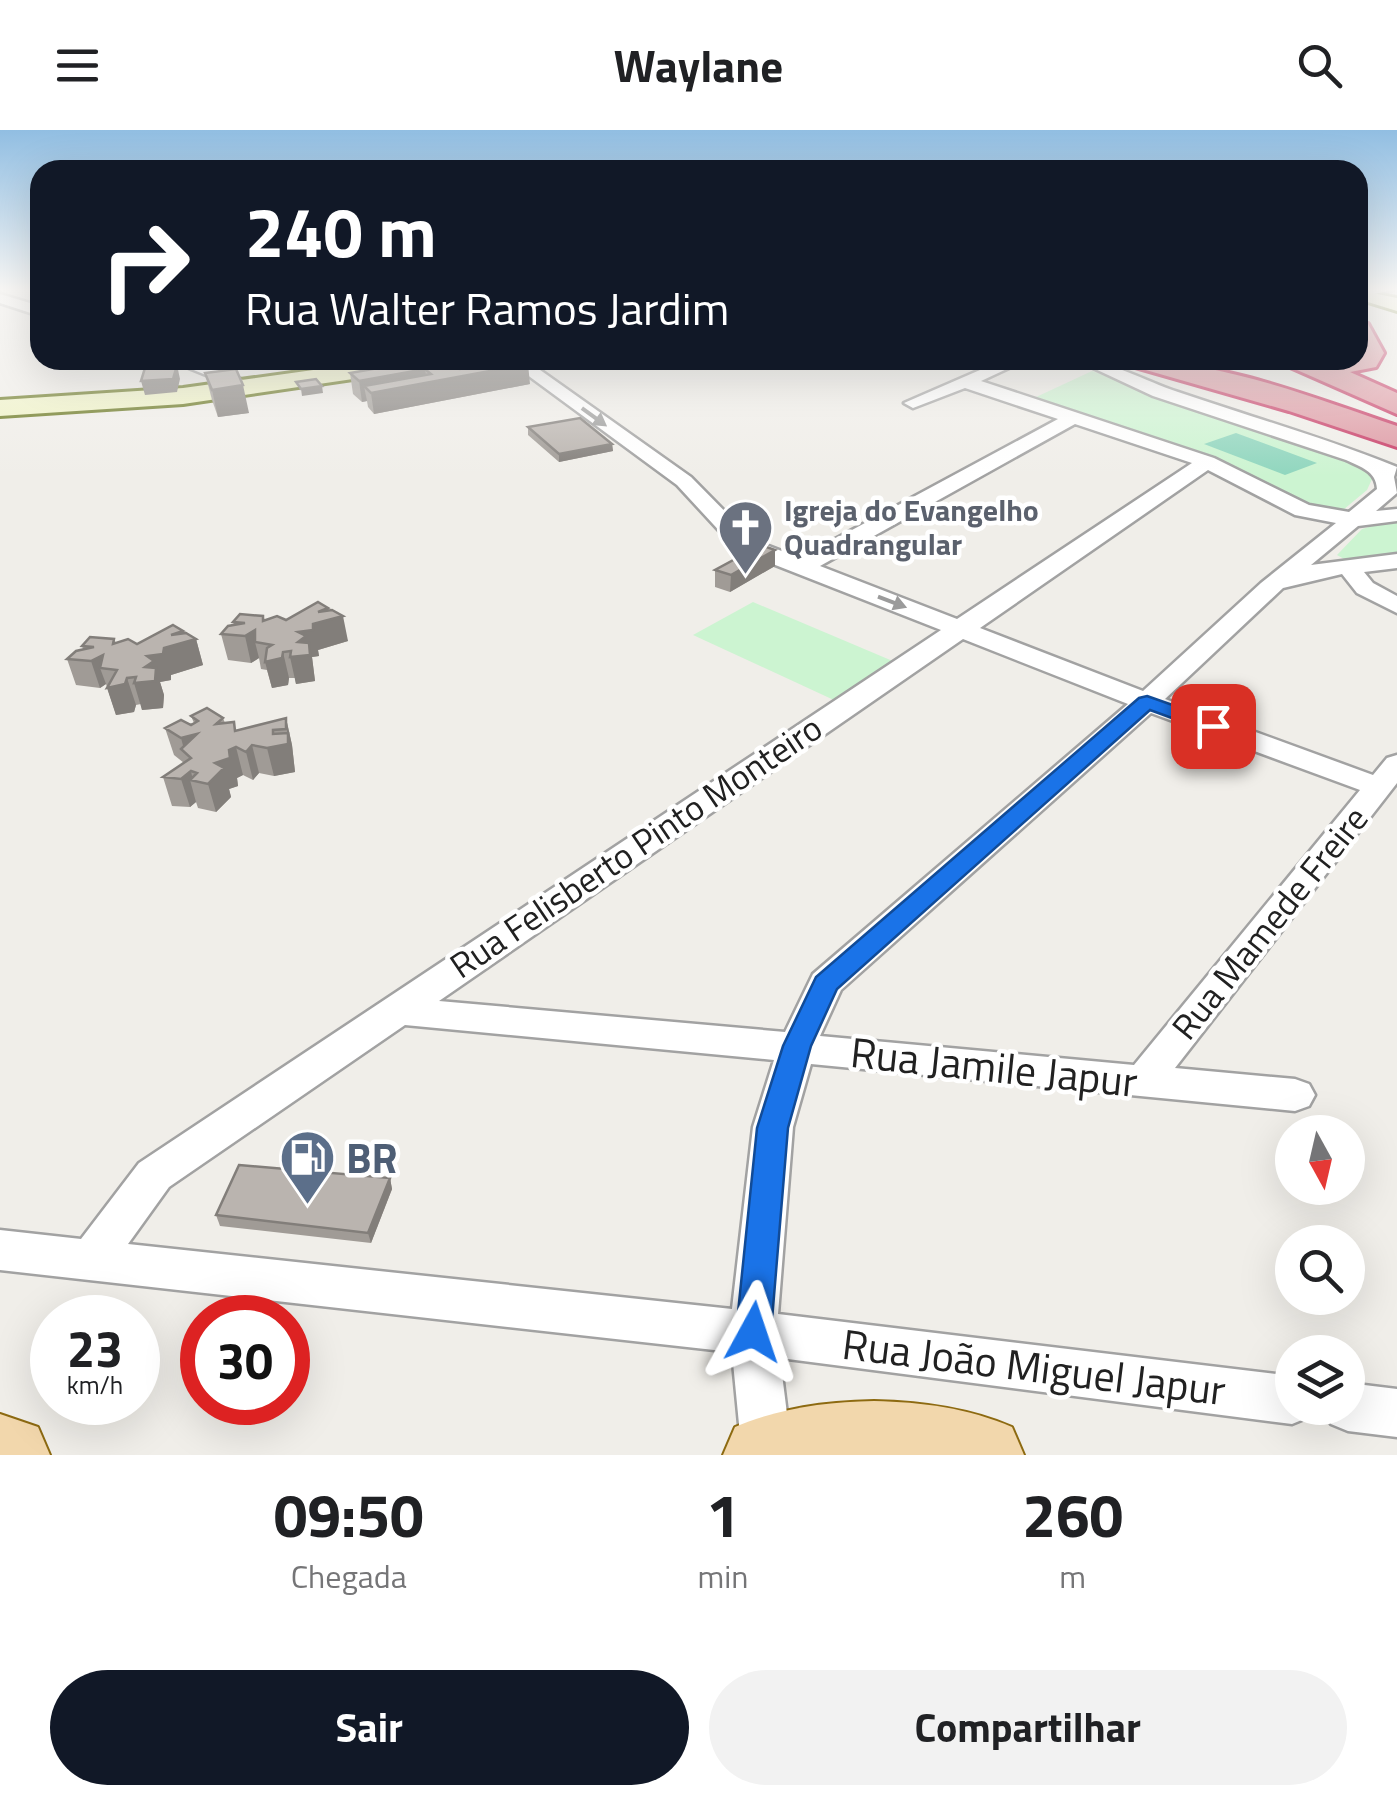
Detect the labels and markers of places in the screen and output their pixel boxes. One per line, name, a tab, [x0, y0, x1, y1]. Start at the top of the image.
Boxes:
place label: Igreja do Evangelho Quadrangular	[784, 487, 1039, 567]
church icon: Igreja do Evangelho Quadrangular	[715, 498, 775, 577]
pin	[1171, 684, 1256, 769]
place label: BR	[346, 1125, 398, 1189]
fuel station icon: BR	[277, 1128, 337, 1207]

